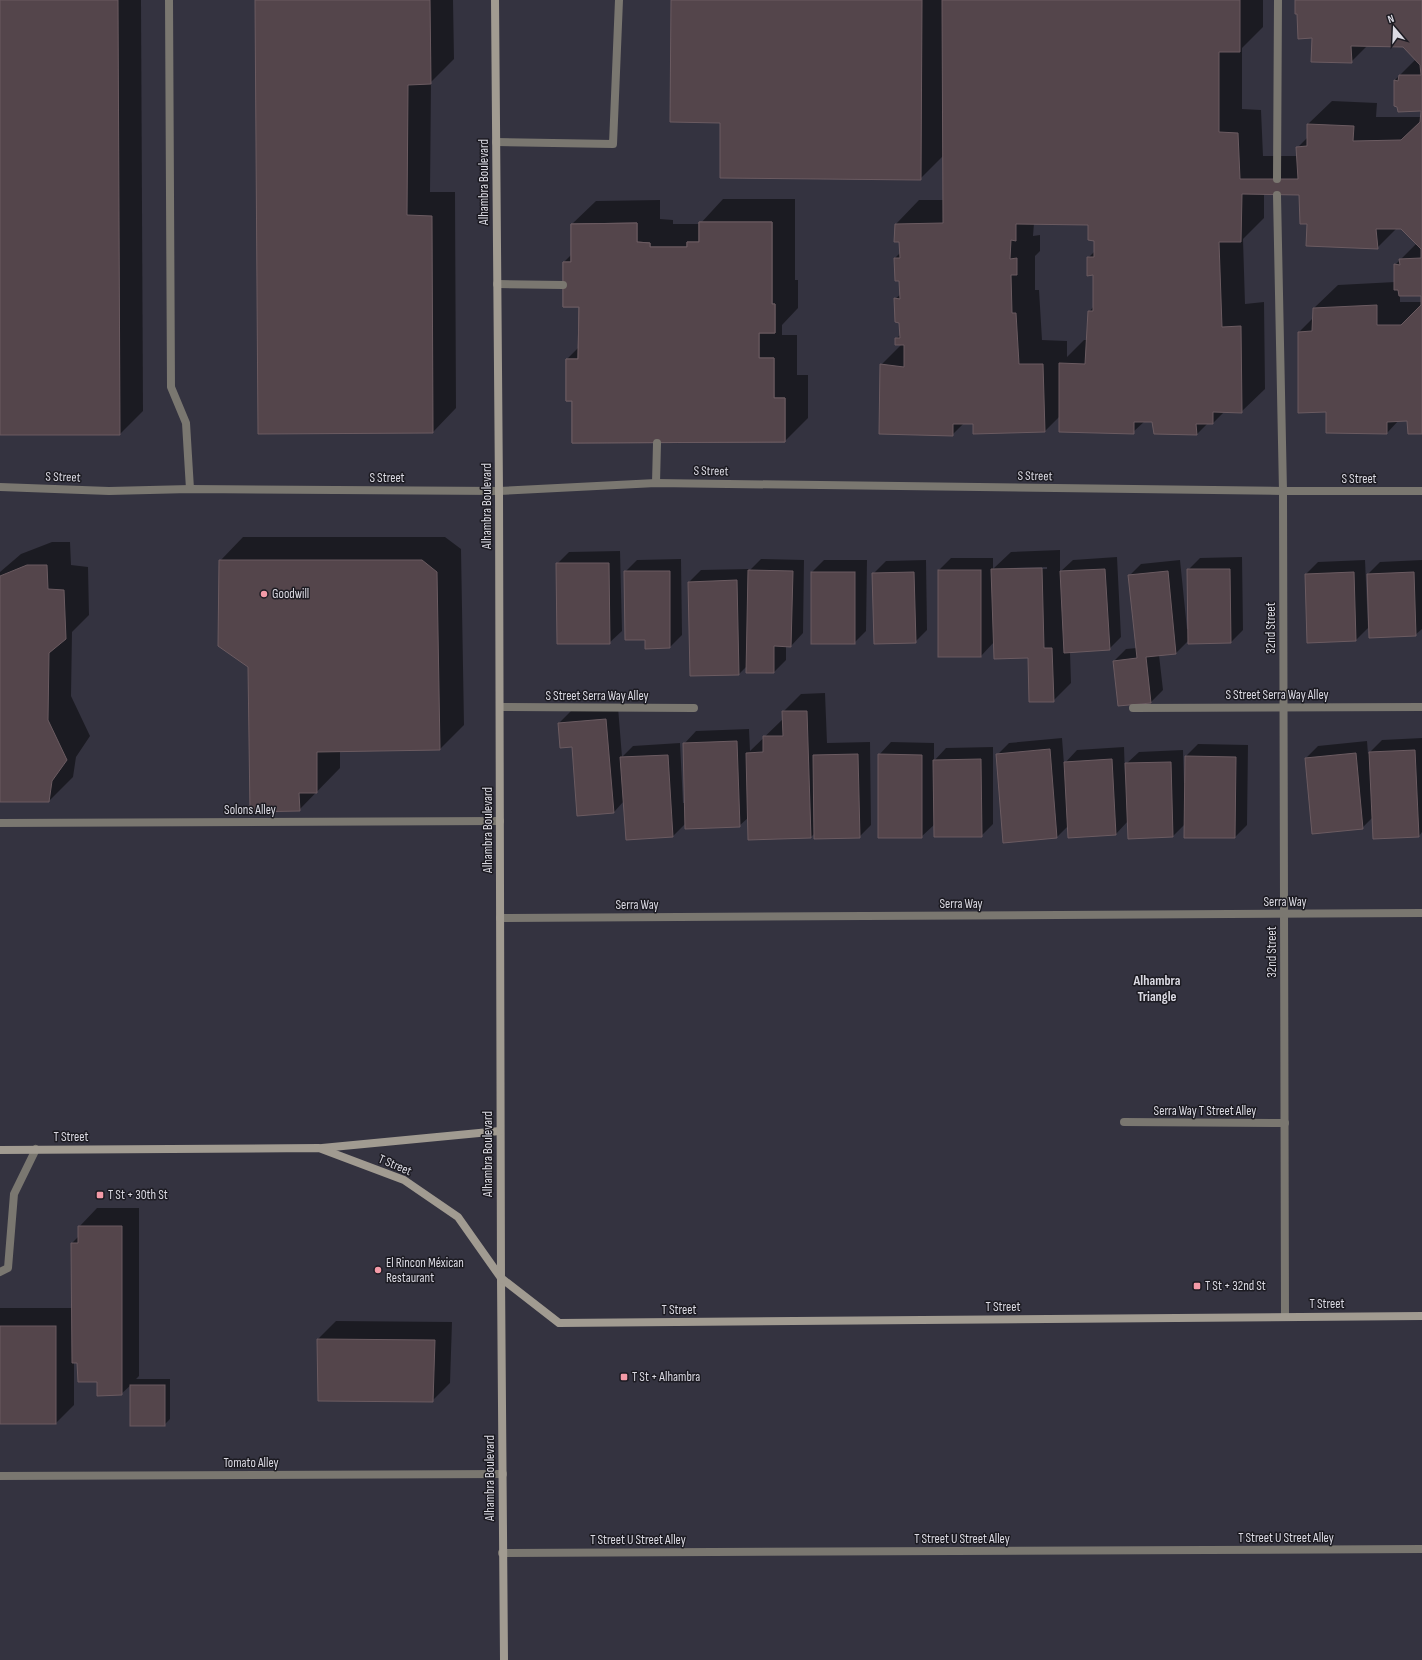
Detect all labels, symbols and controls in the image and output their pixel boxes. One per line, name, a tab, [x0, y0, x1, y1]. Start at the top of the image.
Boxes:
north arrow	[1374, 8, 1414, 48]
text: N	[1386, 12, 1396, 26]
street label: Alhambra Boulevard	[476, 139, 492, 226]
street label: Alhambra Boulevard	[479, 463, 495, 550]
street label: S Street	[693, 463, 729, 479]
street label: S Street	[45, 468, 81, 486]
street label: S Street	[1017, 468, 1053, 484]
street label: S Street	[369, 470, 405, 486]
street label: S Street	[1341, 471, 1377, 487]
place label: Goodwill	[272, 586, 309, 602]
marker: Goodwill	[259, 589, 269, 599]
street label: 32nd Street	[1263, 602, 1279, 654]
street label: S Street Serra Way Alley	[1225, 687, 1329, 703]
street label: S Street Serra Way Alley	[545, 688, 649, 704]
street label: Alhambra Boulevard	[480, 787, 496, 874]
street label: Solons Alley	[224, 802, 276, 818]
street label: Serra Way	[1263, 894, 1307, 910]
street label: Serra Way	[939, 896, 983, 912]
street label: Serra Way	[615, 897, 659, 913]
street label: 32nd Street	[1264, 926, 1280, 978]
district label: Alhambra Triangle	[1133, 972, 1181, 1005]
street label: Serra Way T Street Alley	[1154, 1103, 1256, 1119]
street label: Alhambra Boulevard	[480, 1111, 496, 1198]
street label: T Street	[54, 1129, 88, 1145]
street label: T Street	[376, 1151, 414, 1179]
place label: T St + 30th St	[108, 1187, 168, 1203]
marker: T St + 30th St	[95, 1190, 105, 1200]
place label: El Rincon Méxican Restaurant	[386, 1255, 464, 1286]
marker: El Rincon Méxican Restaurant	[373, 1265, 383, 1275]
place label: T St + 32nd St	[1205, 1278, 1266, 1294]
marker: T St + 32nd St	[1192, 1281, 1202, 1291]
street label: T Street	[1310, 1296, 1344, 1312]
street label: T Street	[986, 1299, 1020, 1315]
street label: T Street	[662, 1302, 696, 1318]
place label: T St + Alhambra	[632, 1369, 700, 1385]
marker: T St + Alhambra	[619, 1372, 629, 1382]
street label: Alhambra Boulevard	[482, 1435, 498, 1522]
street label: Tomato Alley	[223, 1455, 279, 1471]
street label: T Street U Street Alley	[1238, 1530, 1334, 1546]
street label: T Street U Street Alley	[914, 1531, 1010, 1547]
street label: T Street U Street Alley	[590, 1532, 686, 1548]

